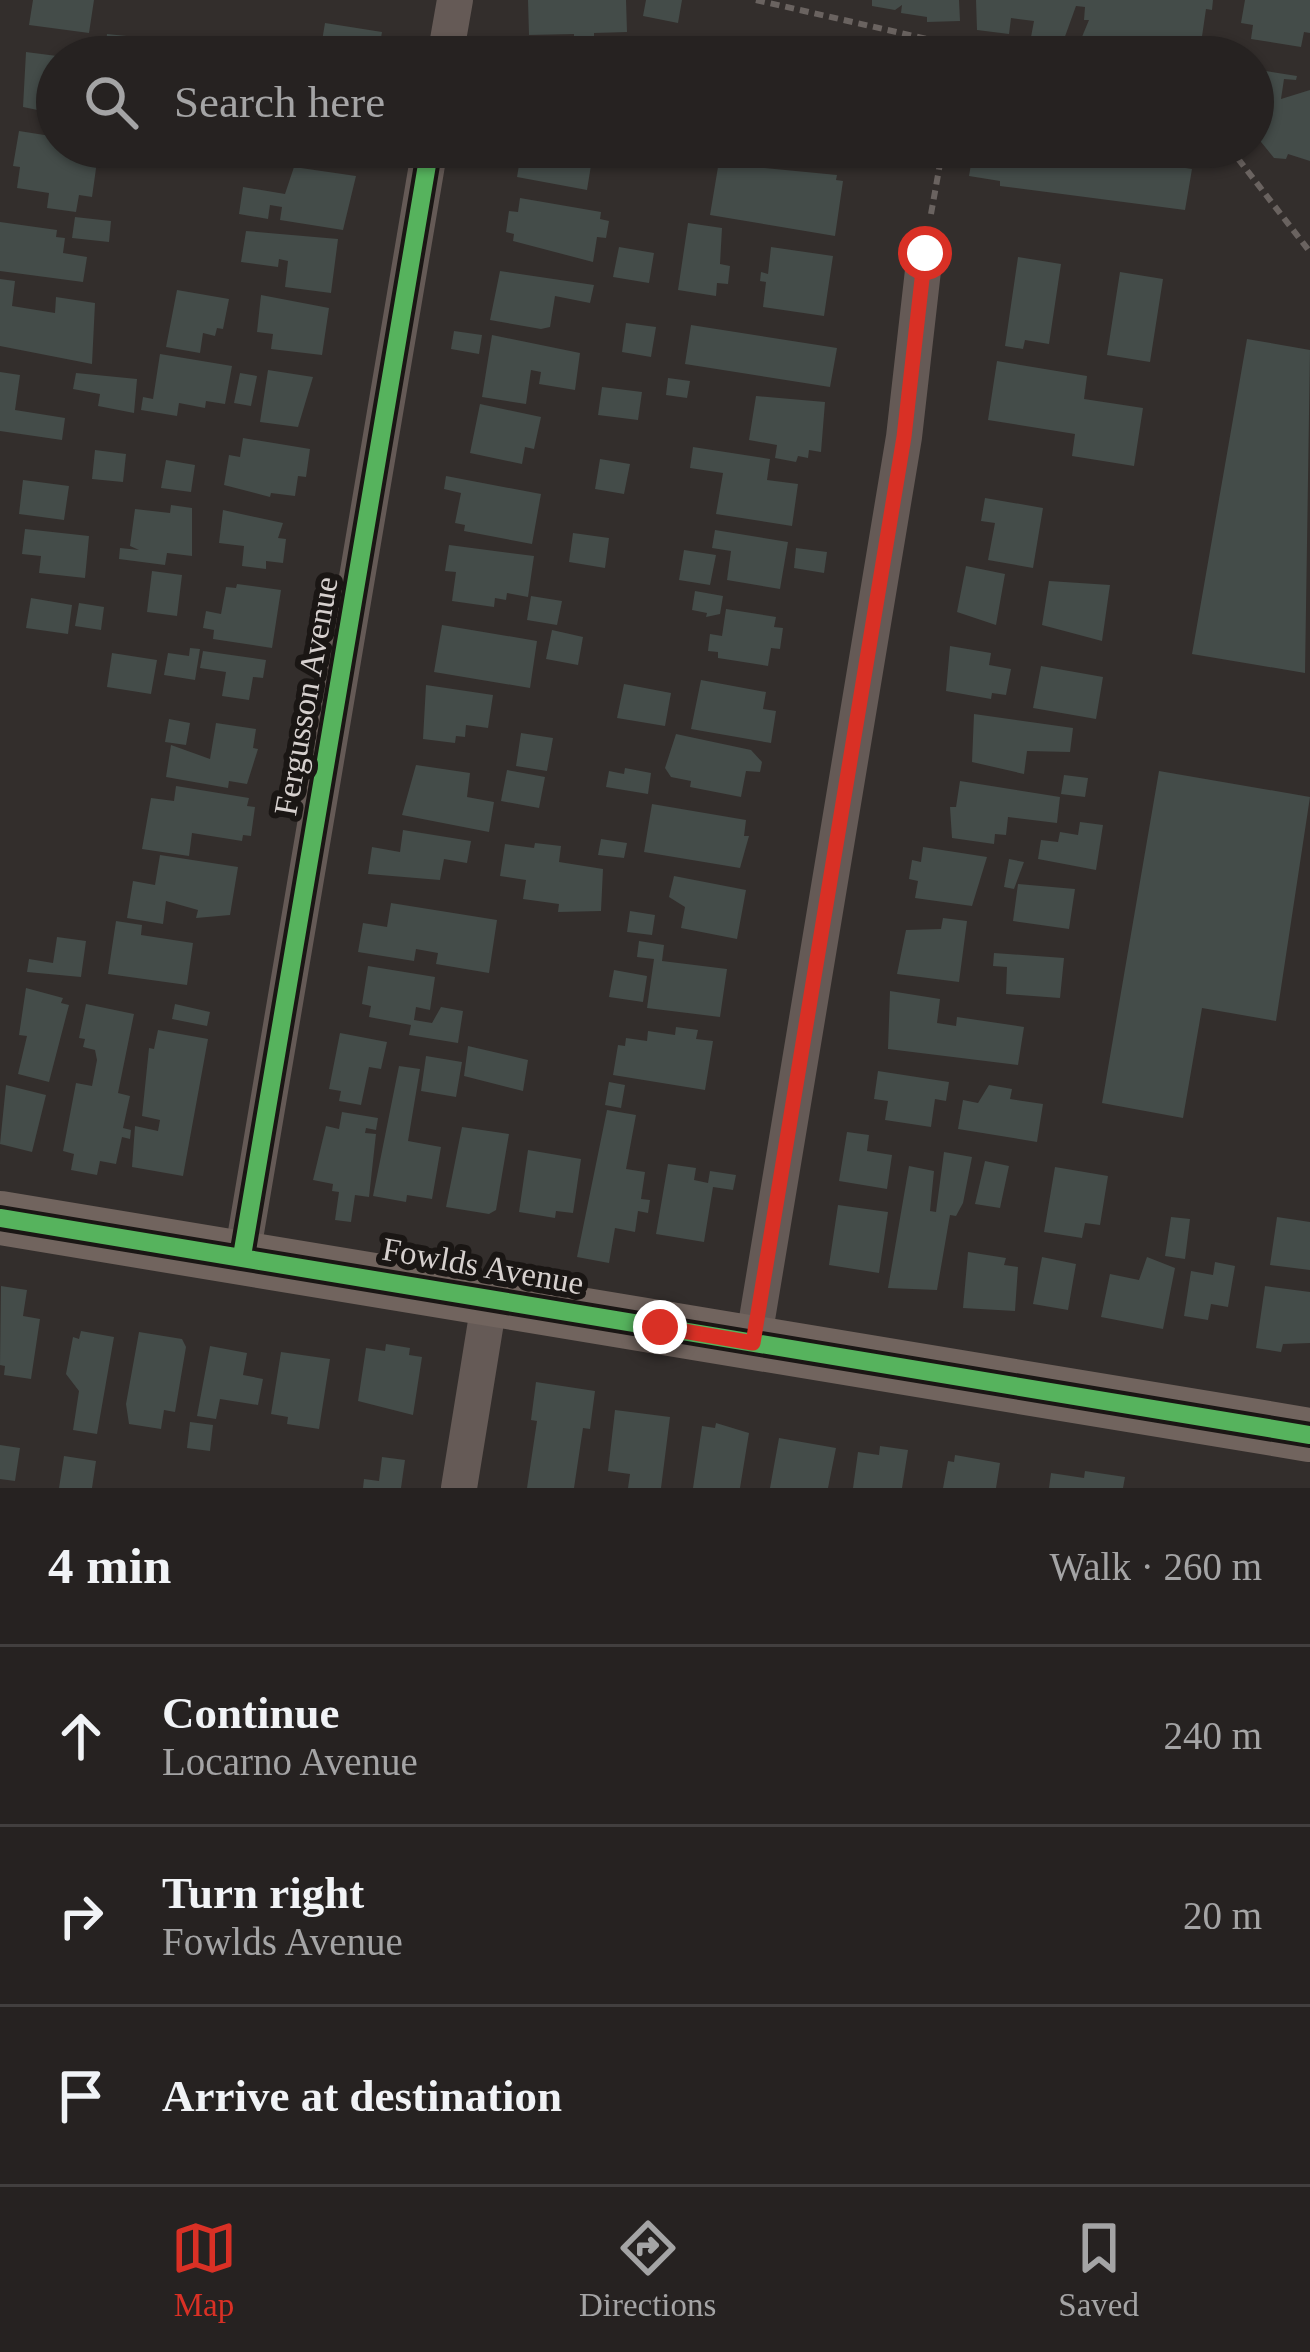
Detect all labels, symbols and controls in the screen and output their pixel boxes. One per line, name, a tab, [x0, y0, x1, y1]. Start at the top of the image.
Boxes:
search box	[36, 36, 1274, 168]
icon: search	[78, 69, 144, 135]
text: Search here	[174, 77, 385, 127]
route start	[898, 226, 952, 280]
street label: Fergusson Avenue	[267, 574, 345, 818]
street label: Fowlds Avenue	[380, 1231, 586, 1301]
route end	[633, 1300, 687, 1354]
text: 4 min	[48, 1538, 171, 1594]
text: Walk · 260 m	[1050, 1545, 1262, 1588]
text: Continue	[162, 1688, 340, 1738]
icon: ahead	[48, 1703, 114, 1769]
text: 240 m	[1163, 1714, 1262, 1757]
text: Locarno Avenue	[162, 1740, 418, 1783]
text: Turn right	[162, 1868, 364, 1918]
icon: right	[48, 1883, 114, 1949]
text: 20 m	[1183, 1894, 1262, 1937]
text: Fowlds Avenue	[162, 1920, 403, 1963]
icon: arrive	[48, 2063, 114, 2129]
text: Arrive at destination	[162, 2071, 562, 2121]
tab: Map	[171, 2215, 237, 2324]
tab: Directions	[579, 2215, 716, 2324]
tab: Saved	[1058, 2215, 1139, 2324]

